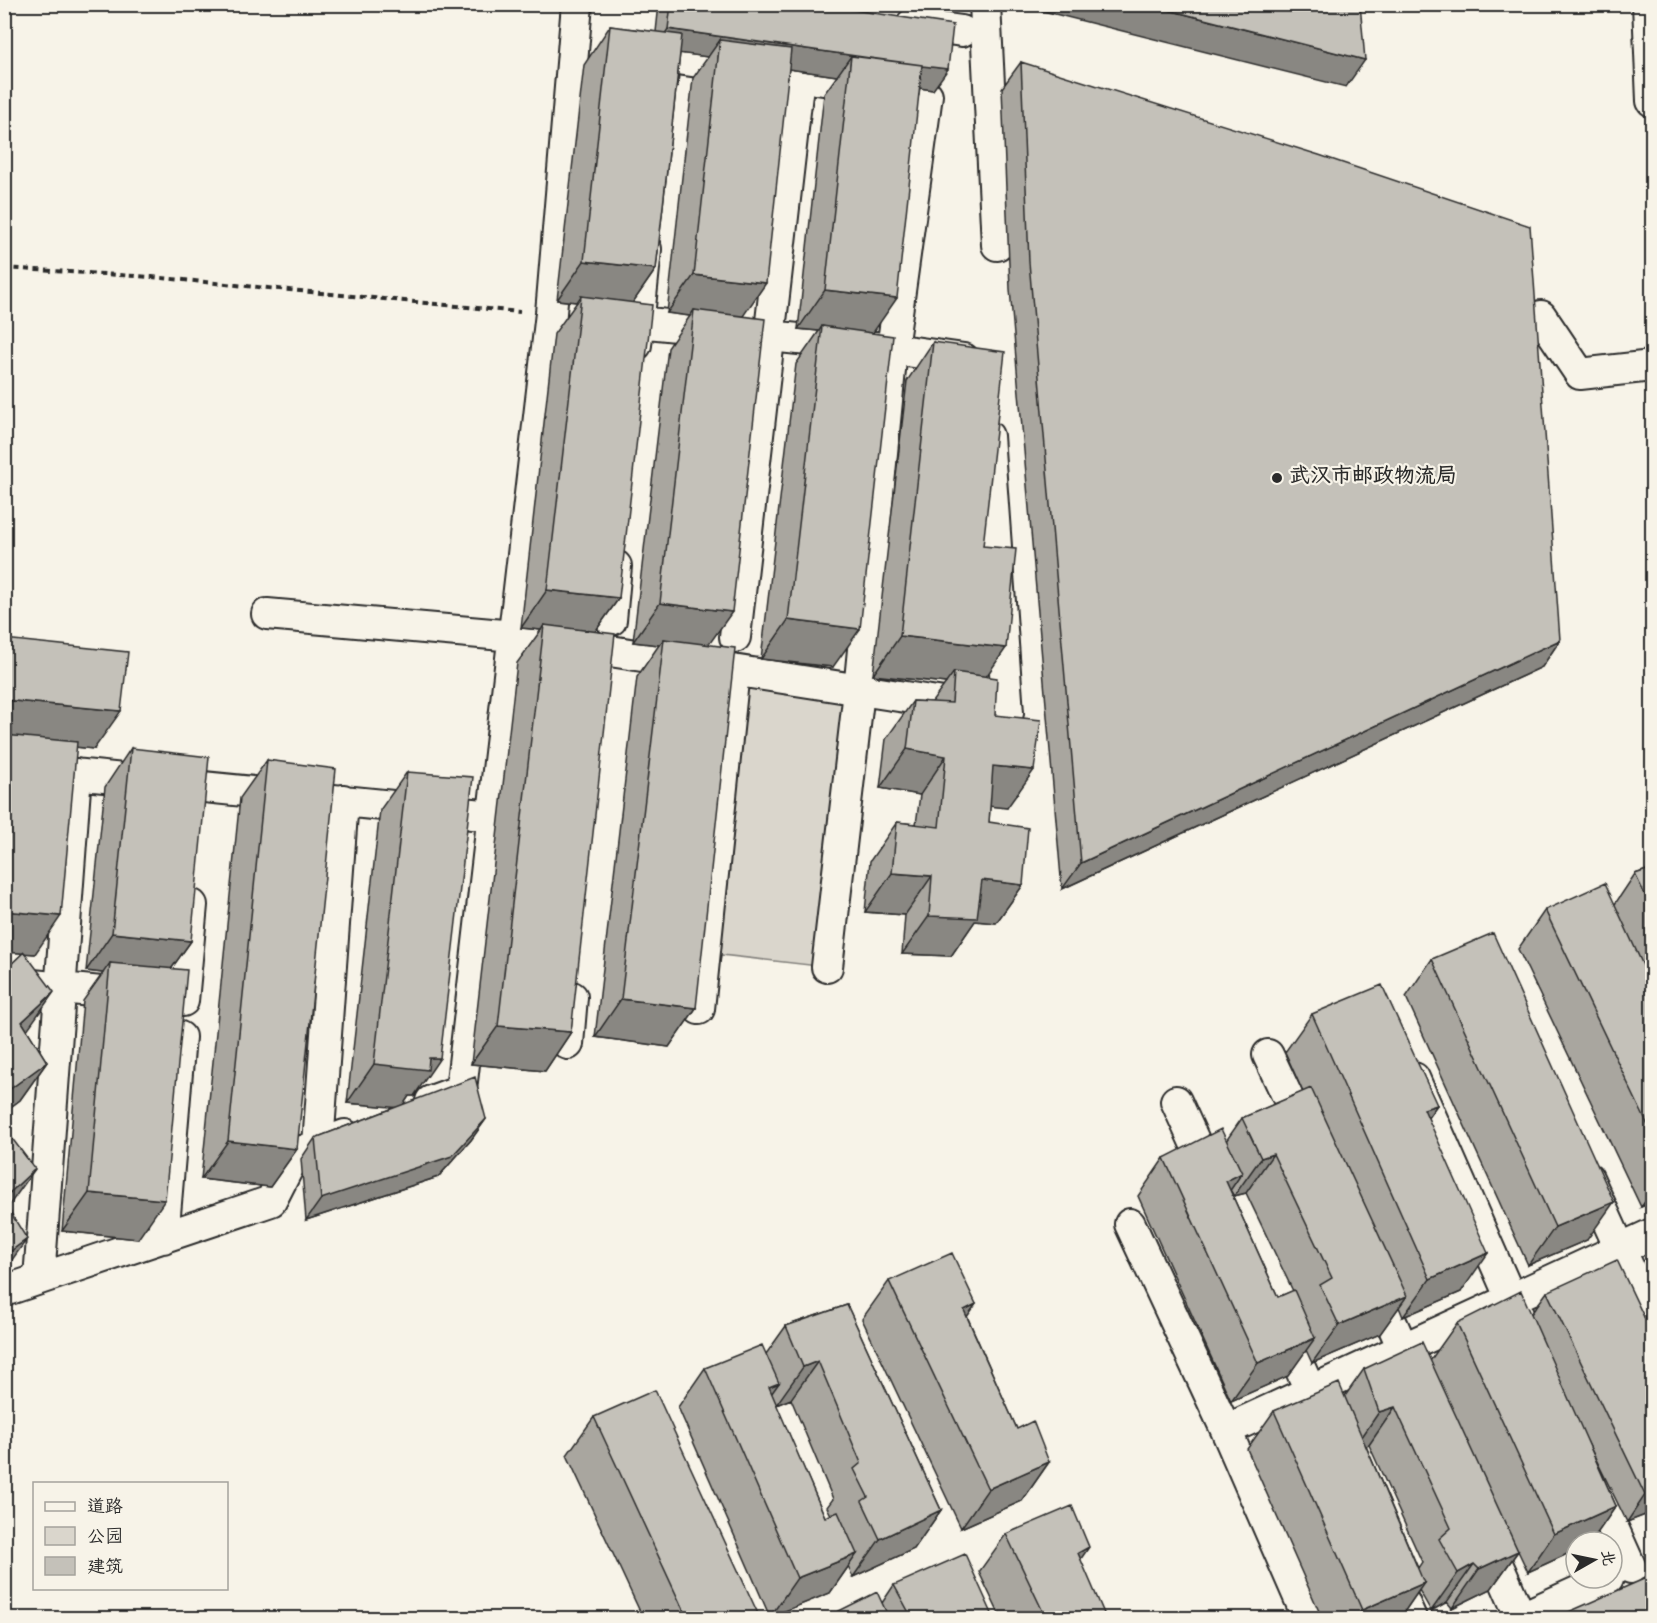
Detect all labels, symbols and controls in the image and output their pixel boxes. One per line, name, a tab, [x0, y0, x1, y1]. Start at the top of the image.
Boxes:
place label: 武汉市邮政物流局	[1289, 463, 1457, 493]
marker: 武汉市邮政物流局	[1270, 471, 1284, 485]
legend	[33, 1482, 228, 1590]
text: 道路	[87, 1496, 123, 1521]
text: 公园	[87, 1526, 123, 1551]
north arrow	[1564, 1530, 1624, 1590]
text: 北	[1594, 1548, 1619, 1568]
text: 建筑	[87, 1556, 123, 1581]

